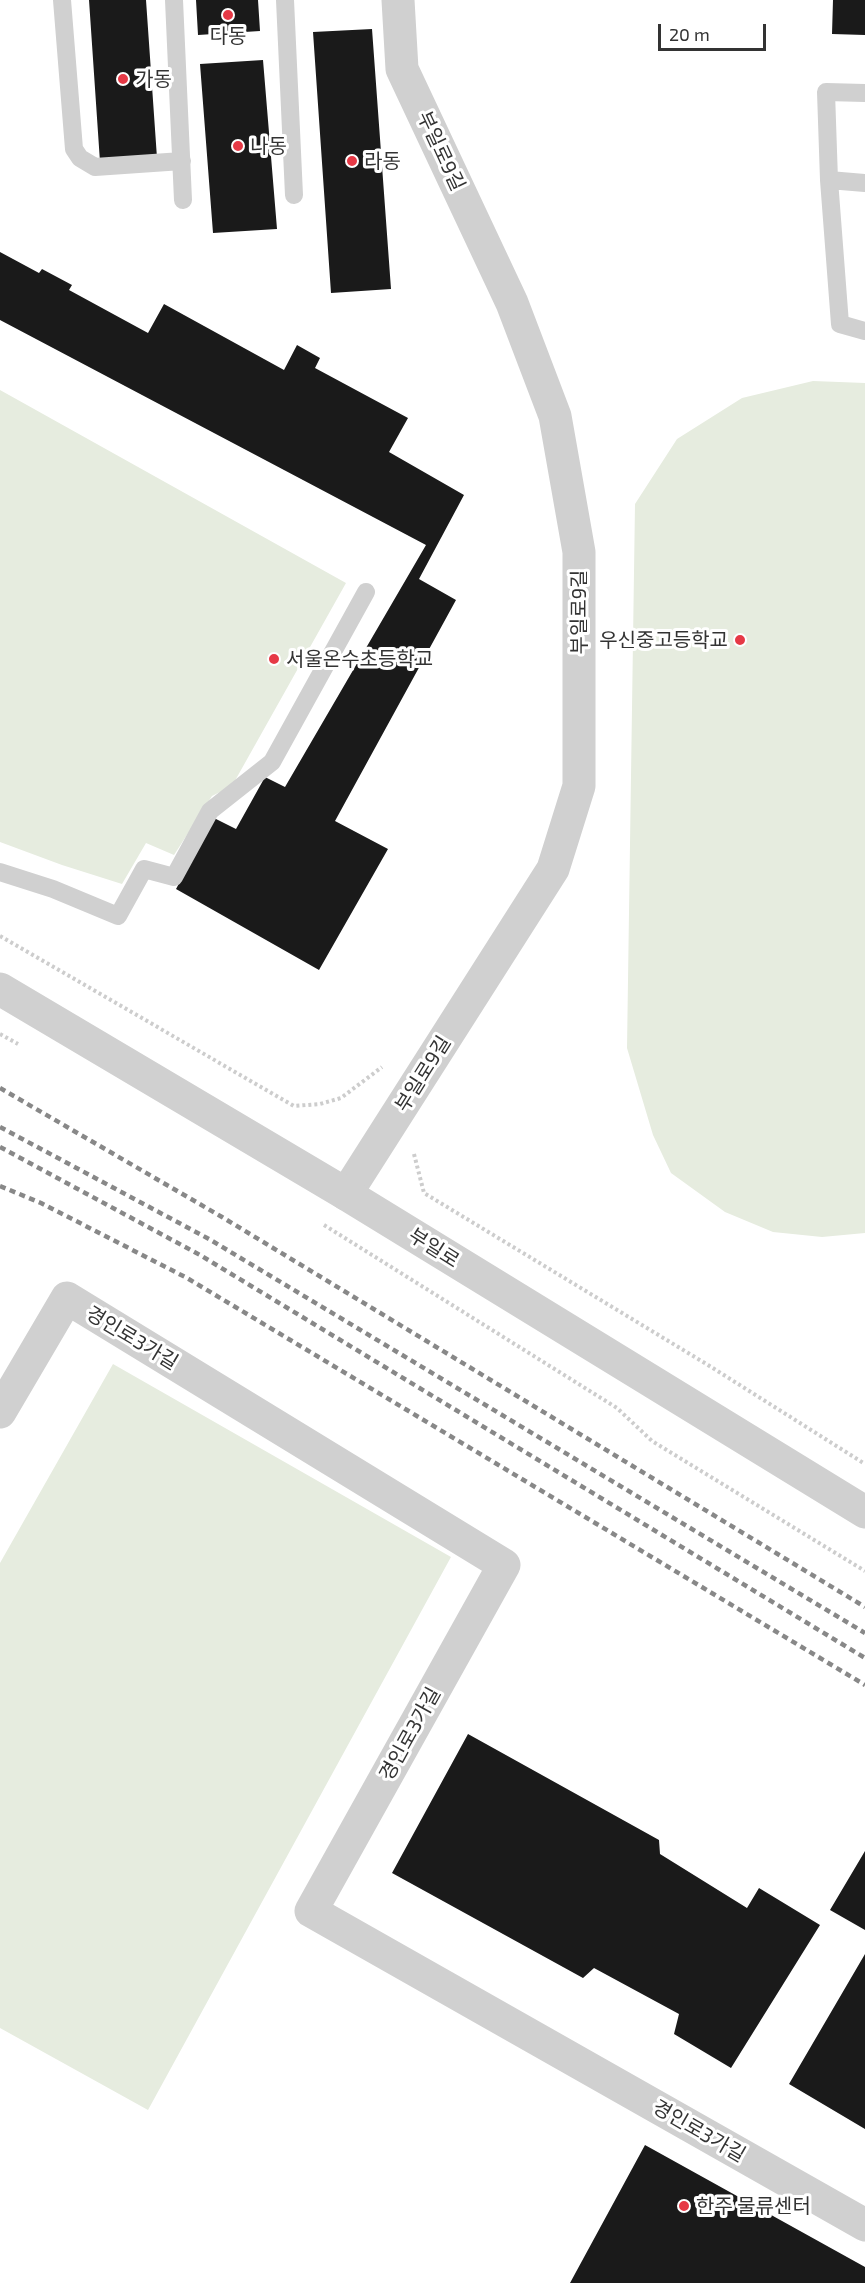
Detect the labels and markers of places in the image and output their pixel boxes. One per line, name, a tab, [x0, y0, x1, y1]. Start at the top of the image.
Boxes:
marker: 다동	[221, 8, 235, 22]
place label: 다동	[210, 24, 246, 48]
place label: 가동	[135, 67, 172, 91]
marker: 가동	[116, 72, 130, 86]
place label: 나동	[250, 134, 287, 158]
marker: 나동	[231, 139, 245, 153]
place label: 라동	[364, 149, 401, 173]
marker: 라동	[345, 154, 359, 168]
place label: 우신중고등학교	[599, 628, 728, 652]
marker: 우신중고등학교	[733, 633, 747, 647]
place label: 서울온수초등학교	[286, 647, 433, 671]
marker: 서울온수초등학교	[267, 652, 281, 666]
place label: 한주 물류센터	[696, 2194, 811, 2218]
marker: 한주 물류센터	[677, 2199, 691, 2213]

